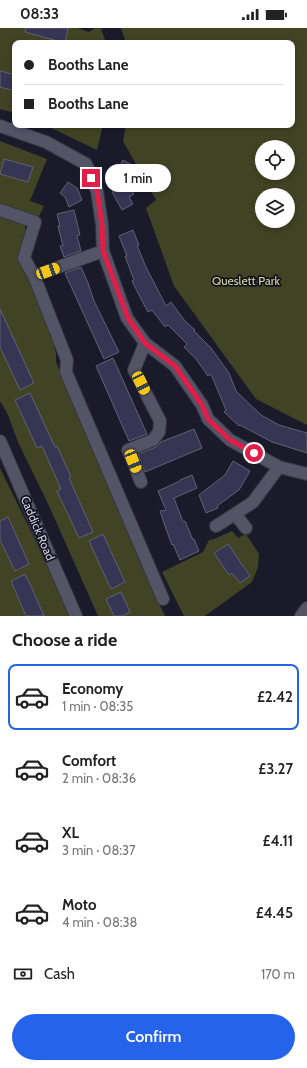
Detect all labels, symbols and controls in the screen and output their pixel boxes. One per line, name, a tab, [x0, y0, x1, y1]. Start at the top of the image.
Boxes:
text: 08:33	[20, 5, 59, 23]
text: Booths Lane	[48, 56, 129, 74]
text: Booths Lane	[48, 95, 129, 113]
map controls	[255, 140, 295, 228]
button: locate	[255, 140, 295, 180]
callout: 1 min	[105, 164, 171, 192]
route end	[82, 169, 100, 187]
text: 1 min	[123, 170, 153, 186]
button: layers	[255, 188, 295, 228]
car	[35, 261, 61, 281]
park label: Queslett Park	[212, 273, 281, 288]
car	[130, 370, 152, 396]
route start	[245, 444, 263, 462]
car	[123, 448, 143, 474]
street label: Caddick Road	[18, 494, 58, 562]
text: Choose a ride	[12, 629, 117, 651]
icon: car	[14, 679, 50, 715]
text: Economy	[62, 680, 123, 698]
text: £2.42	[257, 688, 293, 706]
text: 1 min · 08:35	[62, 698, 133, 714]
icon: car	[14, 751, 50, 787]
text: Comfort	[62, 752, 116, 770]
text: £3.27	[258, 760, 293, 778]
text: 2 min · 08:36	[62, 770, 136, 786]
icon: car	[14, 823, 50, 859]
text: XL	[62, 824, 79, 842]
text: £4.11	[263, 832, 293, 850]
text: 3 min · 08:37	[62, 842, 136, 858]
icon: car	[14, 895, 50, 931]
text: Moto	[62, 896, 96, 914]
text: £4.45	[256, 904, 293, 922]
text: 4 min · 08:38	[62, 914, 137, 930]
icon: cash	[12, 963, 34, 985]
text: Cash	[44, 965, 75, 983]
text: 170 m	[261, 966, 295, 982]
button: Confirm	[12, 1014, 295, 1060]

